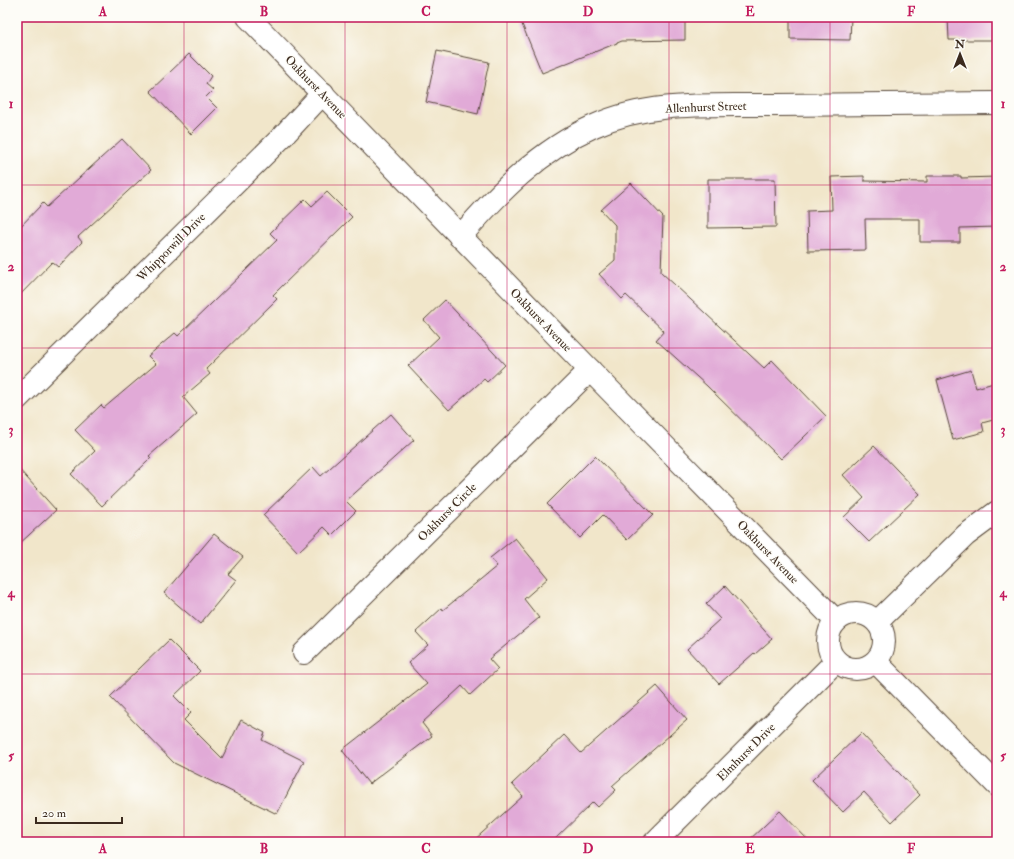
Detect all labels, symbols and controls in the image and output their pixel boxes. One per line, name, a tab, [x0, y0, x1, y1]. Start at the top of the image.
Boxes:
text: A	[98, 4, 108, 20]
text: B	[260, 4, 268, 20]
text: C	[421, 4, 431, 20]
text: D	[583, 4, 594, 20]
text: E	[745, 4, 755, 20]
text: F	[907, 4, 916, 20]
north arrow	[940, 34, 980, 74]
text: N	[954, 38, 966, 51]
street label: Oakhurst Avenue	[282, 52, 350, 122]
text: 1	[9, 96, 14, 112]
text: 1	[1001, 96, 1006, 112]
street label: Allenhurst Street	[664, 99, 747, 116]
street label: Whipporwill Drive	[133, 210, 209, 286]
text: 2	[8, 259, 15, 275]
text: 2	[1000, 259, 1007, 275]
street label: Oakhurst Avenue	[507, 285, 575, 355]
text: 3	[9, 422, 14, 438]
text: 3	[1001, 422, 1006, 438]
street label: Oakhurst Circle	[415, 480, 480, 545]
street label: Oakhurst Avenue	[734, 517, 802, 587]
text: 4	[6, 585, 15, 601]
text: 4	[998, 585, 1007, 601]
street label: Elmhurst Drive	[714, 720, 778, 784]
text: 5	[8, 748, 14, 764]
text: 5	[1000, 748, 1006, 764]
scale bar	[36, 799, 122, 825]
text: 20 m	[42, 806, 67, 821]
text: A	[98, 841, 108, 857]
text: B	[260, 841, 268, 857]
text: C	[421, 841, 431, 857]
text: D	[583, 841, 594, 857]
text: E	[745, 841, 755, 857]
text: F	[907, 841, 916, 857]

